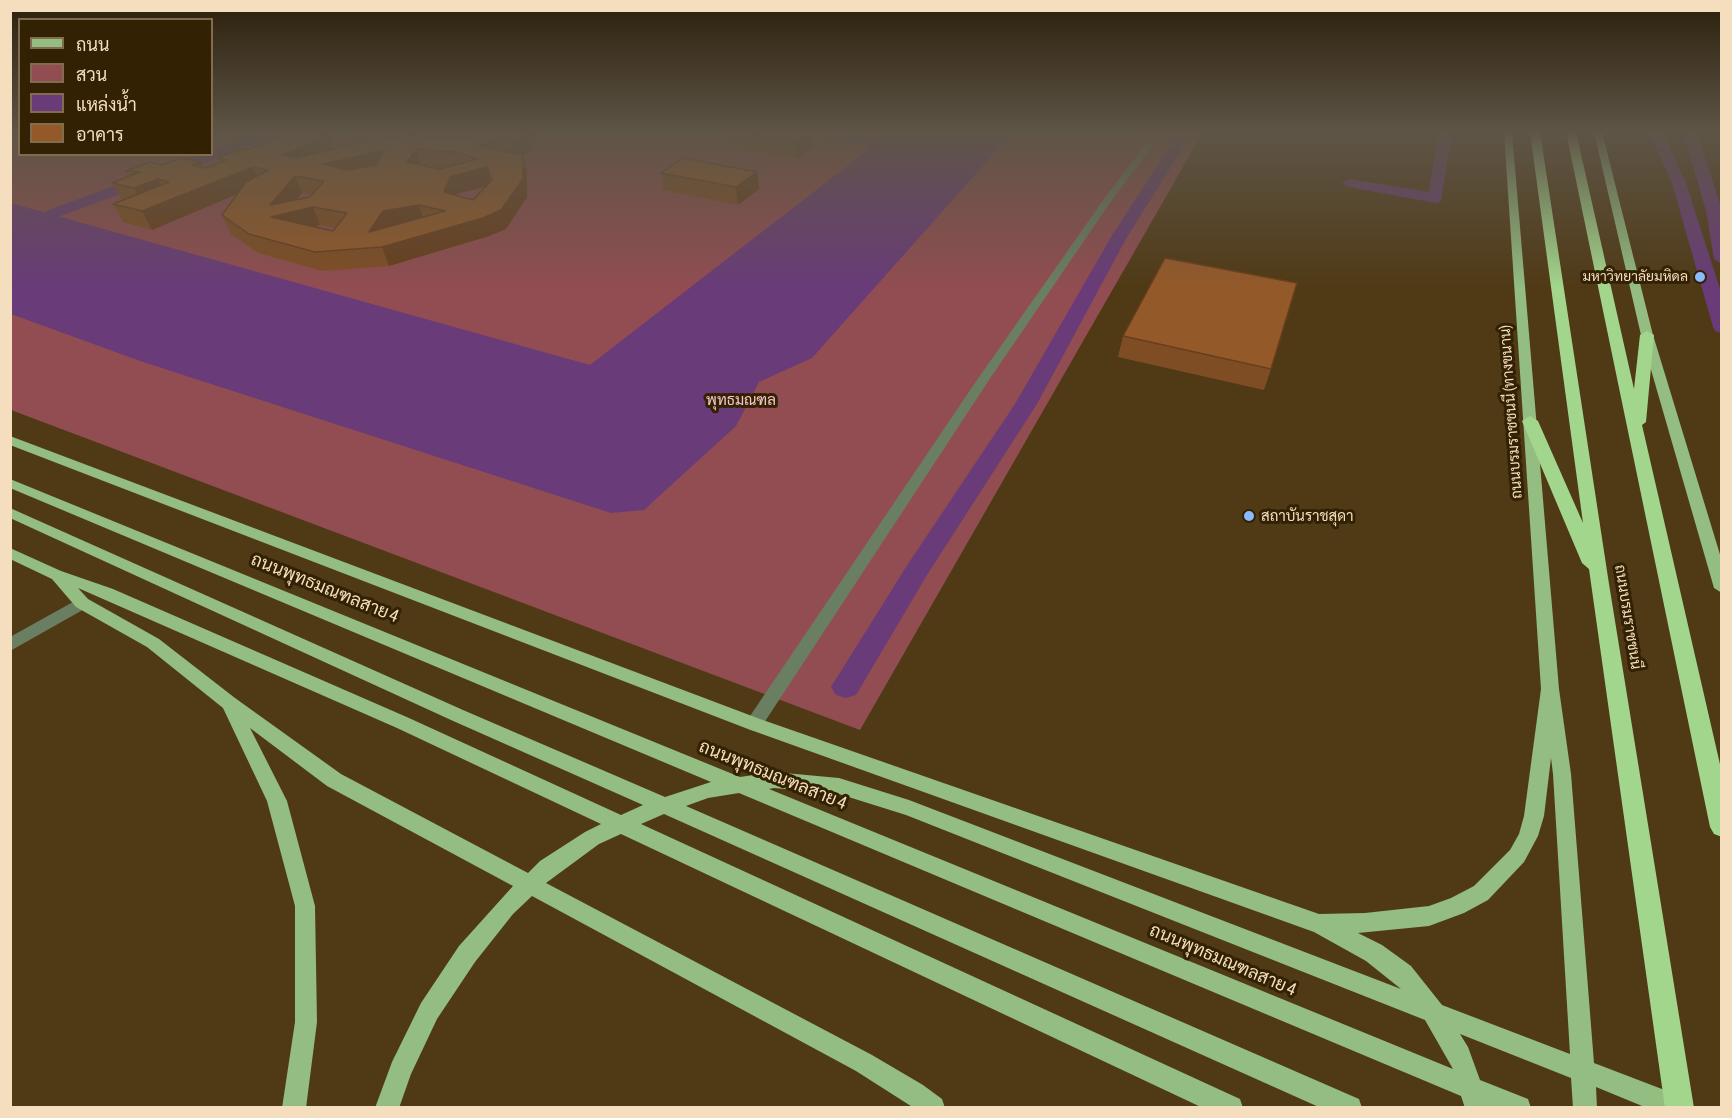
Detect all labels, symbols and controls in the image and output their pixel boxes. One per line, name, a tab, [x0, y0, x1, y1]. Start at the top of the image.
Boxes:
legend	[18, 18, 213, 156]
text: ถนน	[76, 34, 109, 55]
text: สวน	[76, 64, 107, 85]
text: แหล่งน้ำ	[76, 94, 137, 115]
text: อาคาร	[76, 124, 124, 145]
place label: มหาวิทยาลัยมหิดล	[1583, 269, 1688, 285]
marker: มหาวิทยาลัยมหิดล	[1693, 270, 1707, 284]
street label: ถนนบรมราชชนนี (ทางขนาน)	[1496, 324, 1526, 500]
park label: พุทธมณฑล	[706, 391, 776, 409]
place label: สถาบันราชสุดา	[1261, 507, 1353, 525]
marker: สถาบันราชสุดา	[1242, 509, 1256, 523]
street label: ถนนพุทธมณฑลสาย 4	[248, 548, 402, 628]
street label: ถนนบรมราชชนนี	[1611, 563, 1645, 671]
street label: ถนนพุทธมณฑลสาย 4	[696, 735, 850, 815]
street label: ถนนพุทธมณฑลสาย 4	[1146, 919, 1300, 1001]

